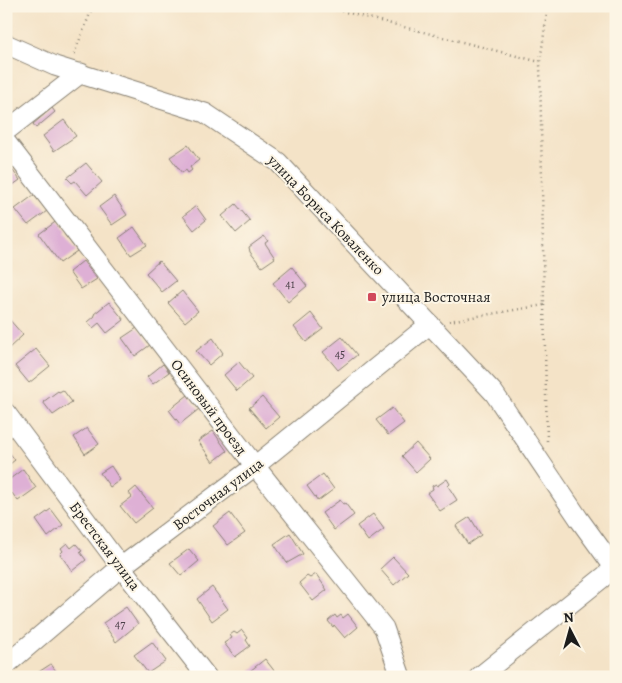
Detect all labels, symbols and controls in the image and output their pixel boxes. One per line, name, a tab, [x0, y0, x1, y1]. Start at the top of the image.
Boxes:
street label: улица Бориса Коваленко	[263, 150, 389, 279]
house number: 41	[285, 276, 295, 292]
place label: улица Восточная	[381, 287, 490, 307]
marker: улица Восточная	[366, 291, 378, 303]
house number: 45	[335, 346, 345, 362]
street label: Осиновый проезд	[166, 355, 252, 459]
street label: Восточная улица	[169, 453, 267, 535]
street label: Брестская улица	[65, 498, 145, 595]
north arrow	[544, 606, 594, 656]
text: N	[563, 608, 575, 628]
house number: 47	[115, 616, 126, 632]

